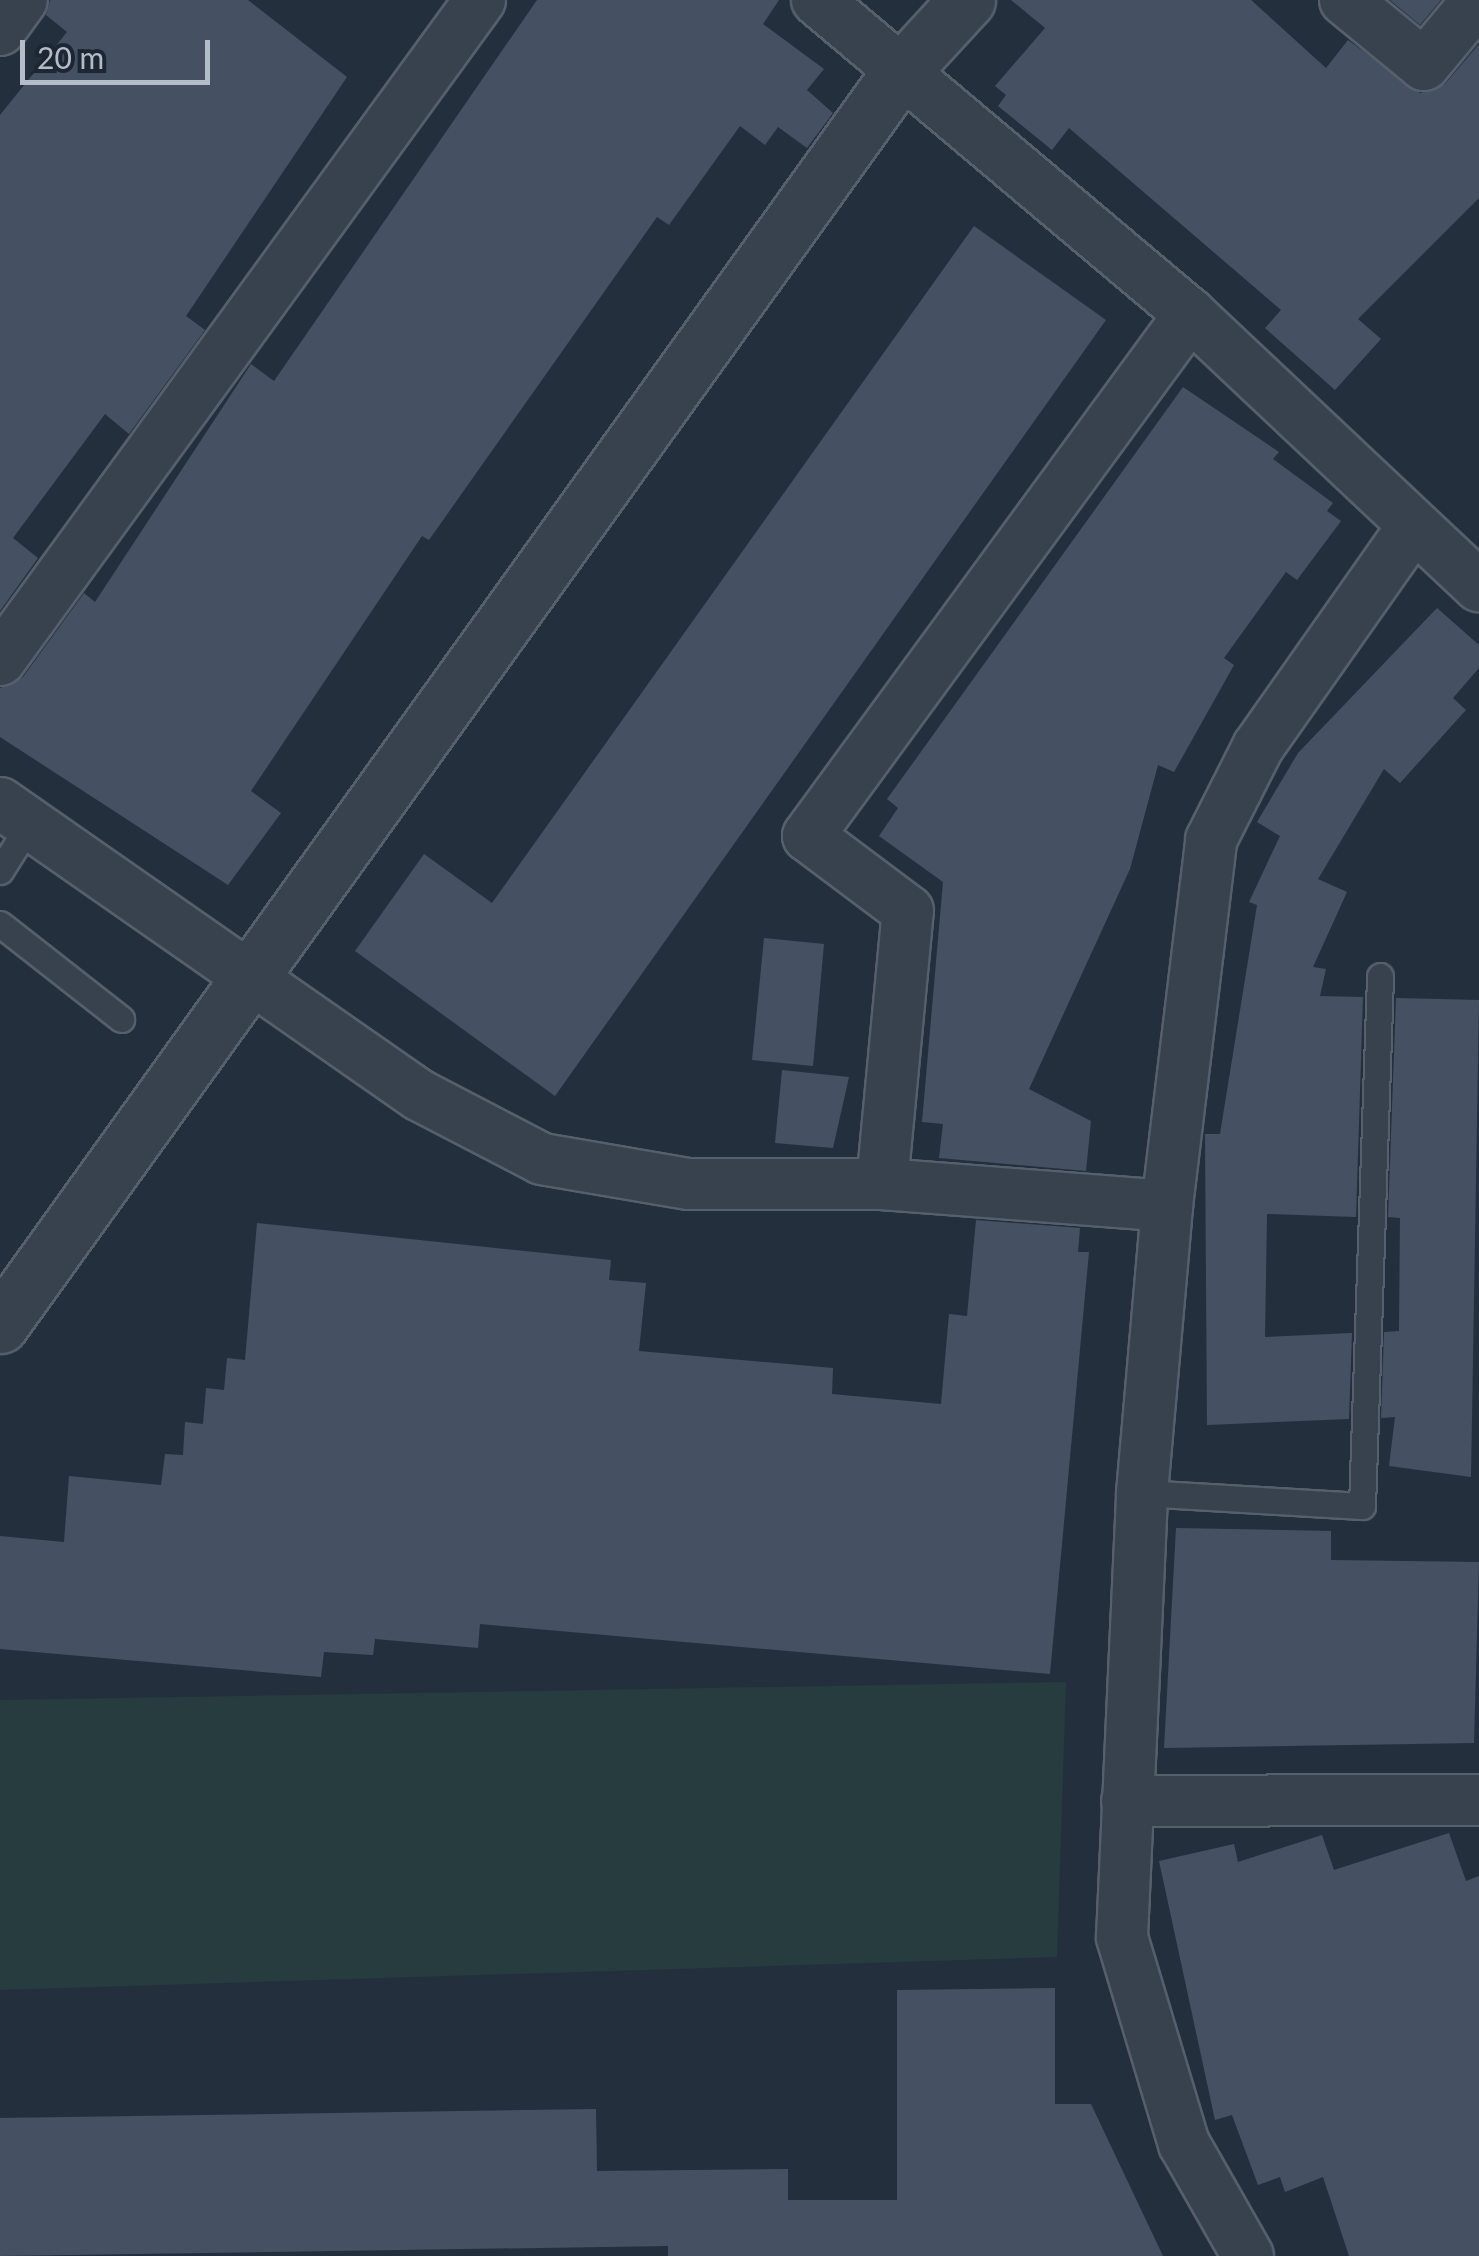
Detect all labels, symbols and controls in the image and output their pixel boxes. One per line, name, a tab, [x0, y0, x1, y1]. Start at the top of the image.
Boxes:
scale bar	[25, 20, 215, 82]
text: 20 m	[37, 39, 104, 75]

